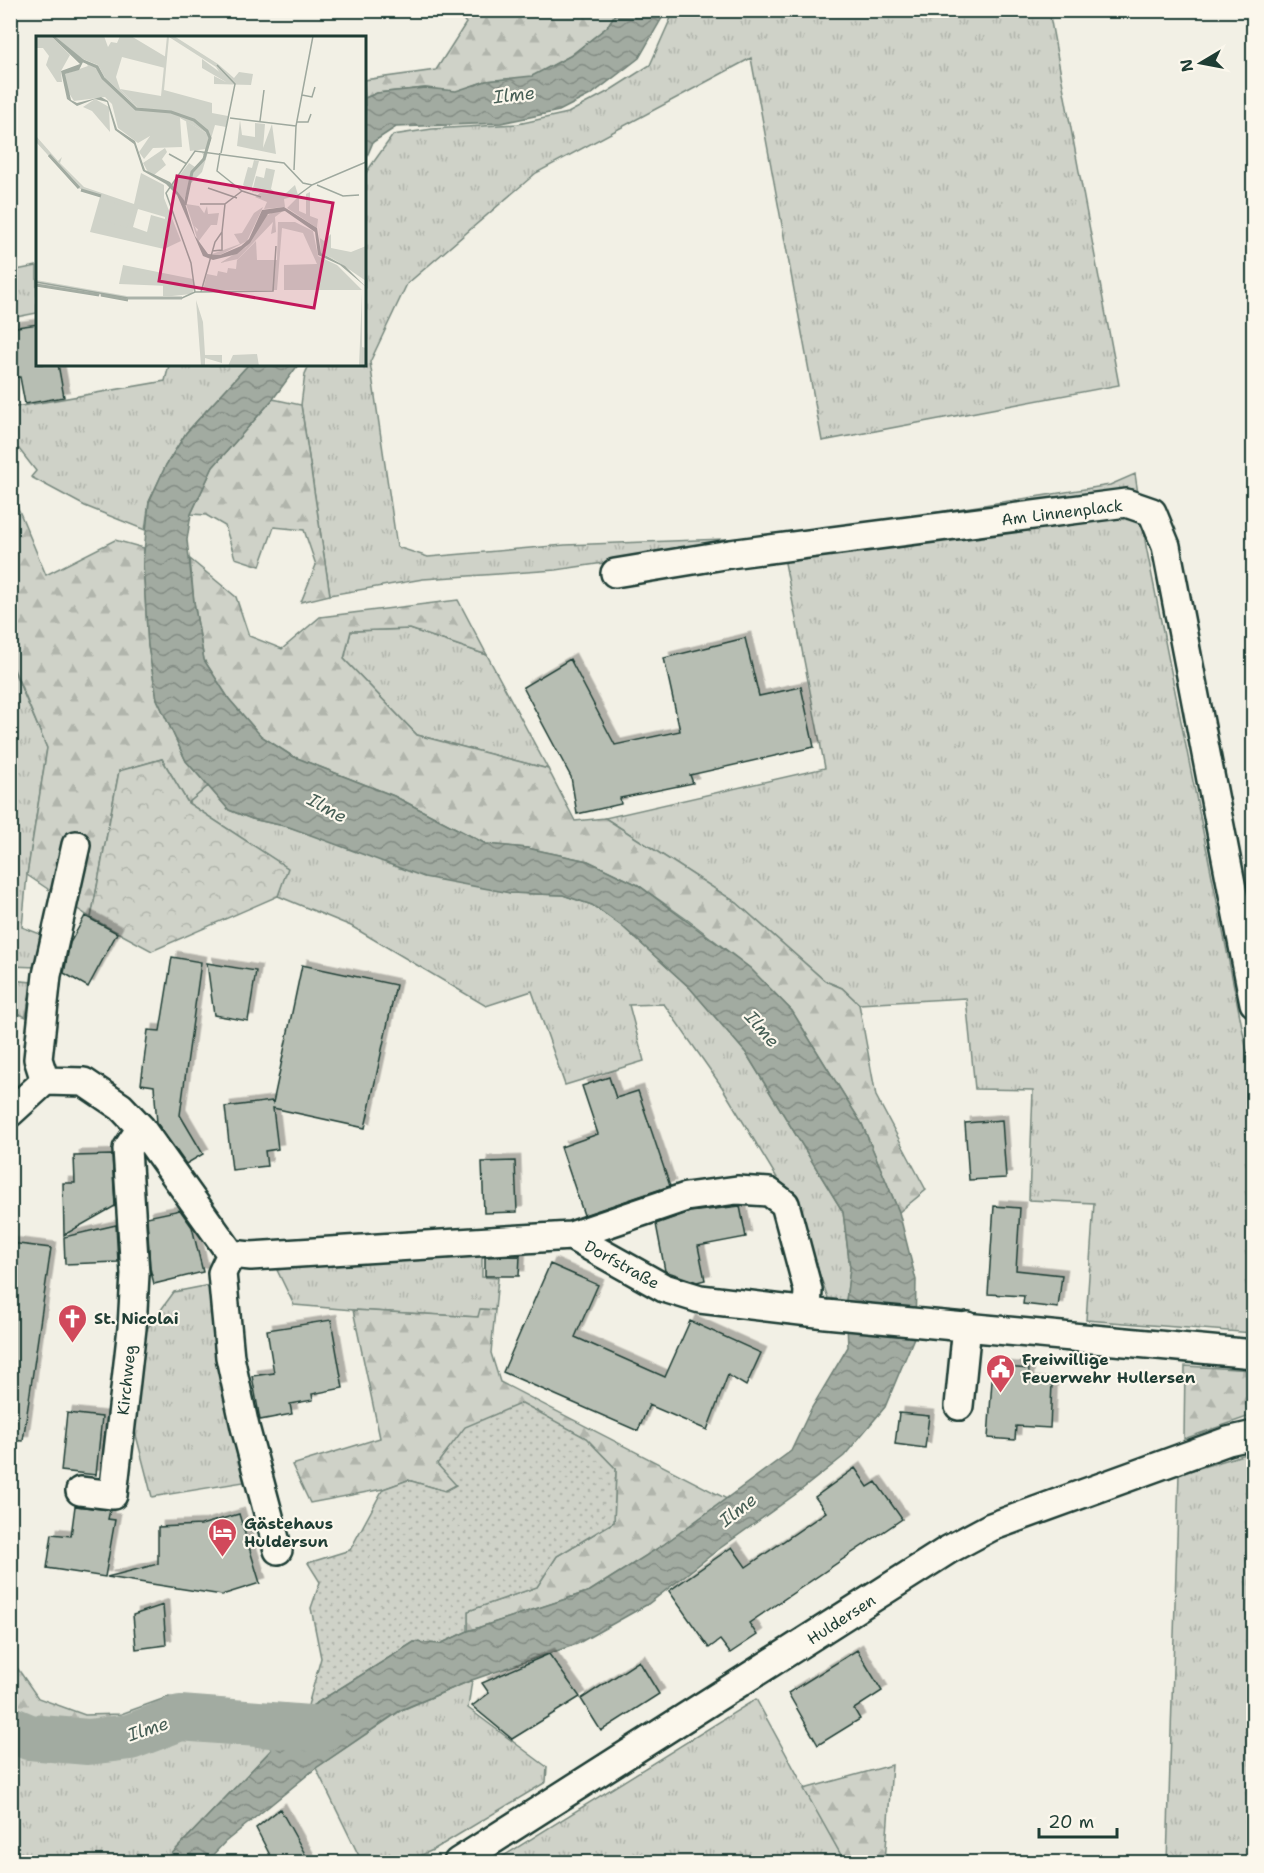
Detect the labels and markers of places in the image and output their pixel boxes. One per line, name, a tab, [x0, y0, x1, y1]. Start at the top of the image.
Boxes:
church icon: St. Nicolai	[57, 1302, 89, 1344]
place label: St. Nicolai	[94, 1308, 179, 1329]
place label: Freiwillige Feuerwehr Hullersen	[1022, 1349, 1196, 1388]
public building icon: Freiwillige Feuerwehr Hullersen	[985, 1352, 1017, 1394]
place label: Gästehaus Huldersun	[244, 1513, 333, 1552]
hotel icon: Gästehaus Huldersun	[207, 1516, 239, 1558]

